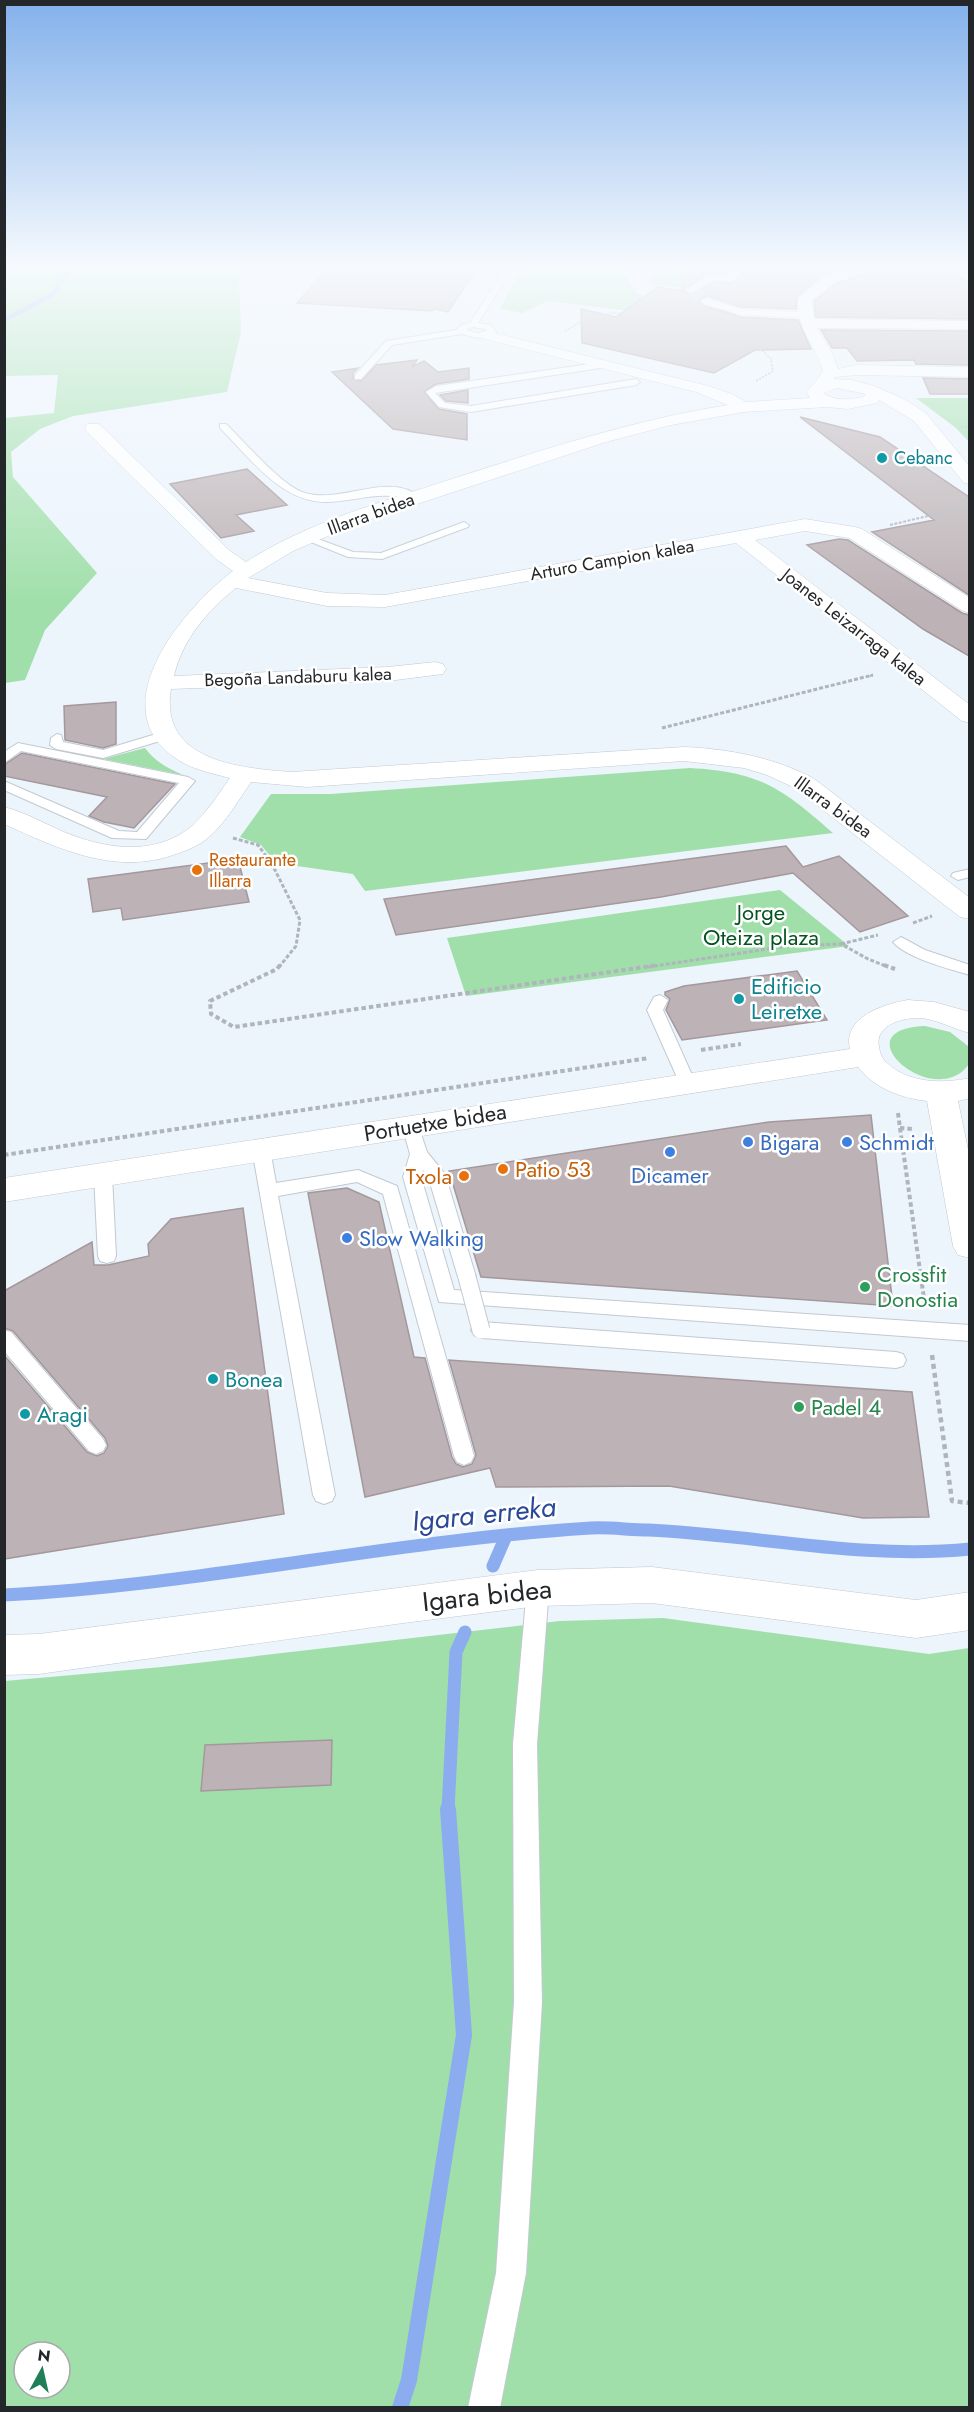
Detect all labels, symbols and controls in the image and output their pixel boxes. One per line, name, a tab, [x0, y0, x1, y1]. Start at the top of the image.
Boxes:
place label: Cebanc	[894, 445, 953, 471]
marker: Cebanc	[875, 451, 889, 465]
street label: Illarra bidea	[324, 486, 418, 542]
street label: Arturo Campion kalea	[528, 533, 696, 587]
street label: Joanes Leizarraga kalea	[775, 561, 932, 692]
street label: Begoña Landaburu kalea	[204, 661, 392, 693]
street label: Illarra bidea	[789, 770, 877, 844]
place label: Restaurante Illarra	[209, 847, 296, 894]
marker: Restaurante Illarra	[190, 863, 204, 877]
park label: Jorge Oteiza plaza	[703, 896, 819, 953]
place label: Edificio Leiretxe	[751, 970, 822, 1027]
marker: Edificio Leiretxe	[732, 992, 746, 1006]
street label: Portuetxe bidea	[361, 1095, 509, 1149]
place label: Bigara	[760, 1126, 819, 1158]
place label: Schmidt	[859, 1126, 935, 1158]
marker: Bigara	[741, 1135, 755, 1149]
marker: Schmidt	[840, 1135, 854, 1149]
marker: Dicamer	[663, 1145, 677, 1159]
place label: Patio 53	[515, 1153, 591, 1185]
place label: Dicamer	[631, 1159, 709, 1191]
place label: Txola	[406, 1160, 452, 1192]
marker: Patio 53	[496, 1162, 510, 1176]
marker: Txola	[457, 1169, 471, 1183]
place label: Slow Walking	[359, 1222, 484, 1254]
marker: Slow Walking	[340, 1231, 354, 1245]
place label: Crossfit Donostia	[877, 1258, 958, 1315]
marker: Crossfit Donostia	[858, 1280, 872, 1294]
place label: Bonea	[225, 1363, 283, 1395]
marker: Bonea	[206, 1372, 220, 1386]
place label: Padel 4	[811, 1391, 882, 1423]
place label: Aragi	[37, 1398, 88, 1430]
marker: Padel 4	[792, 1400, 806, 1414]
marker: Aragi	[18, 1407, 32, 1421]
water label: Igara erreka	[410, 1486, 559, 1542]
street label: Igara bidea	[420, 1569, 554, 1621]
north arrow	[12, 2340, 72, 2400]
text: N	[36, 2343, 52, 2368]

